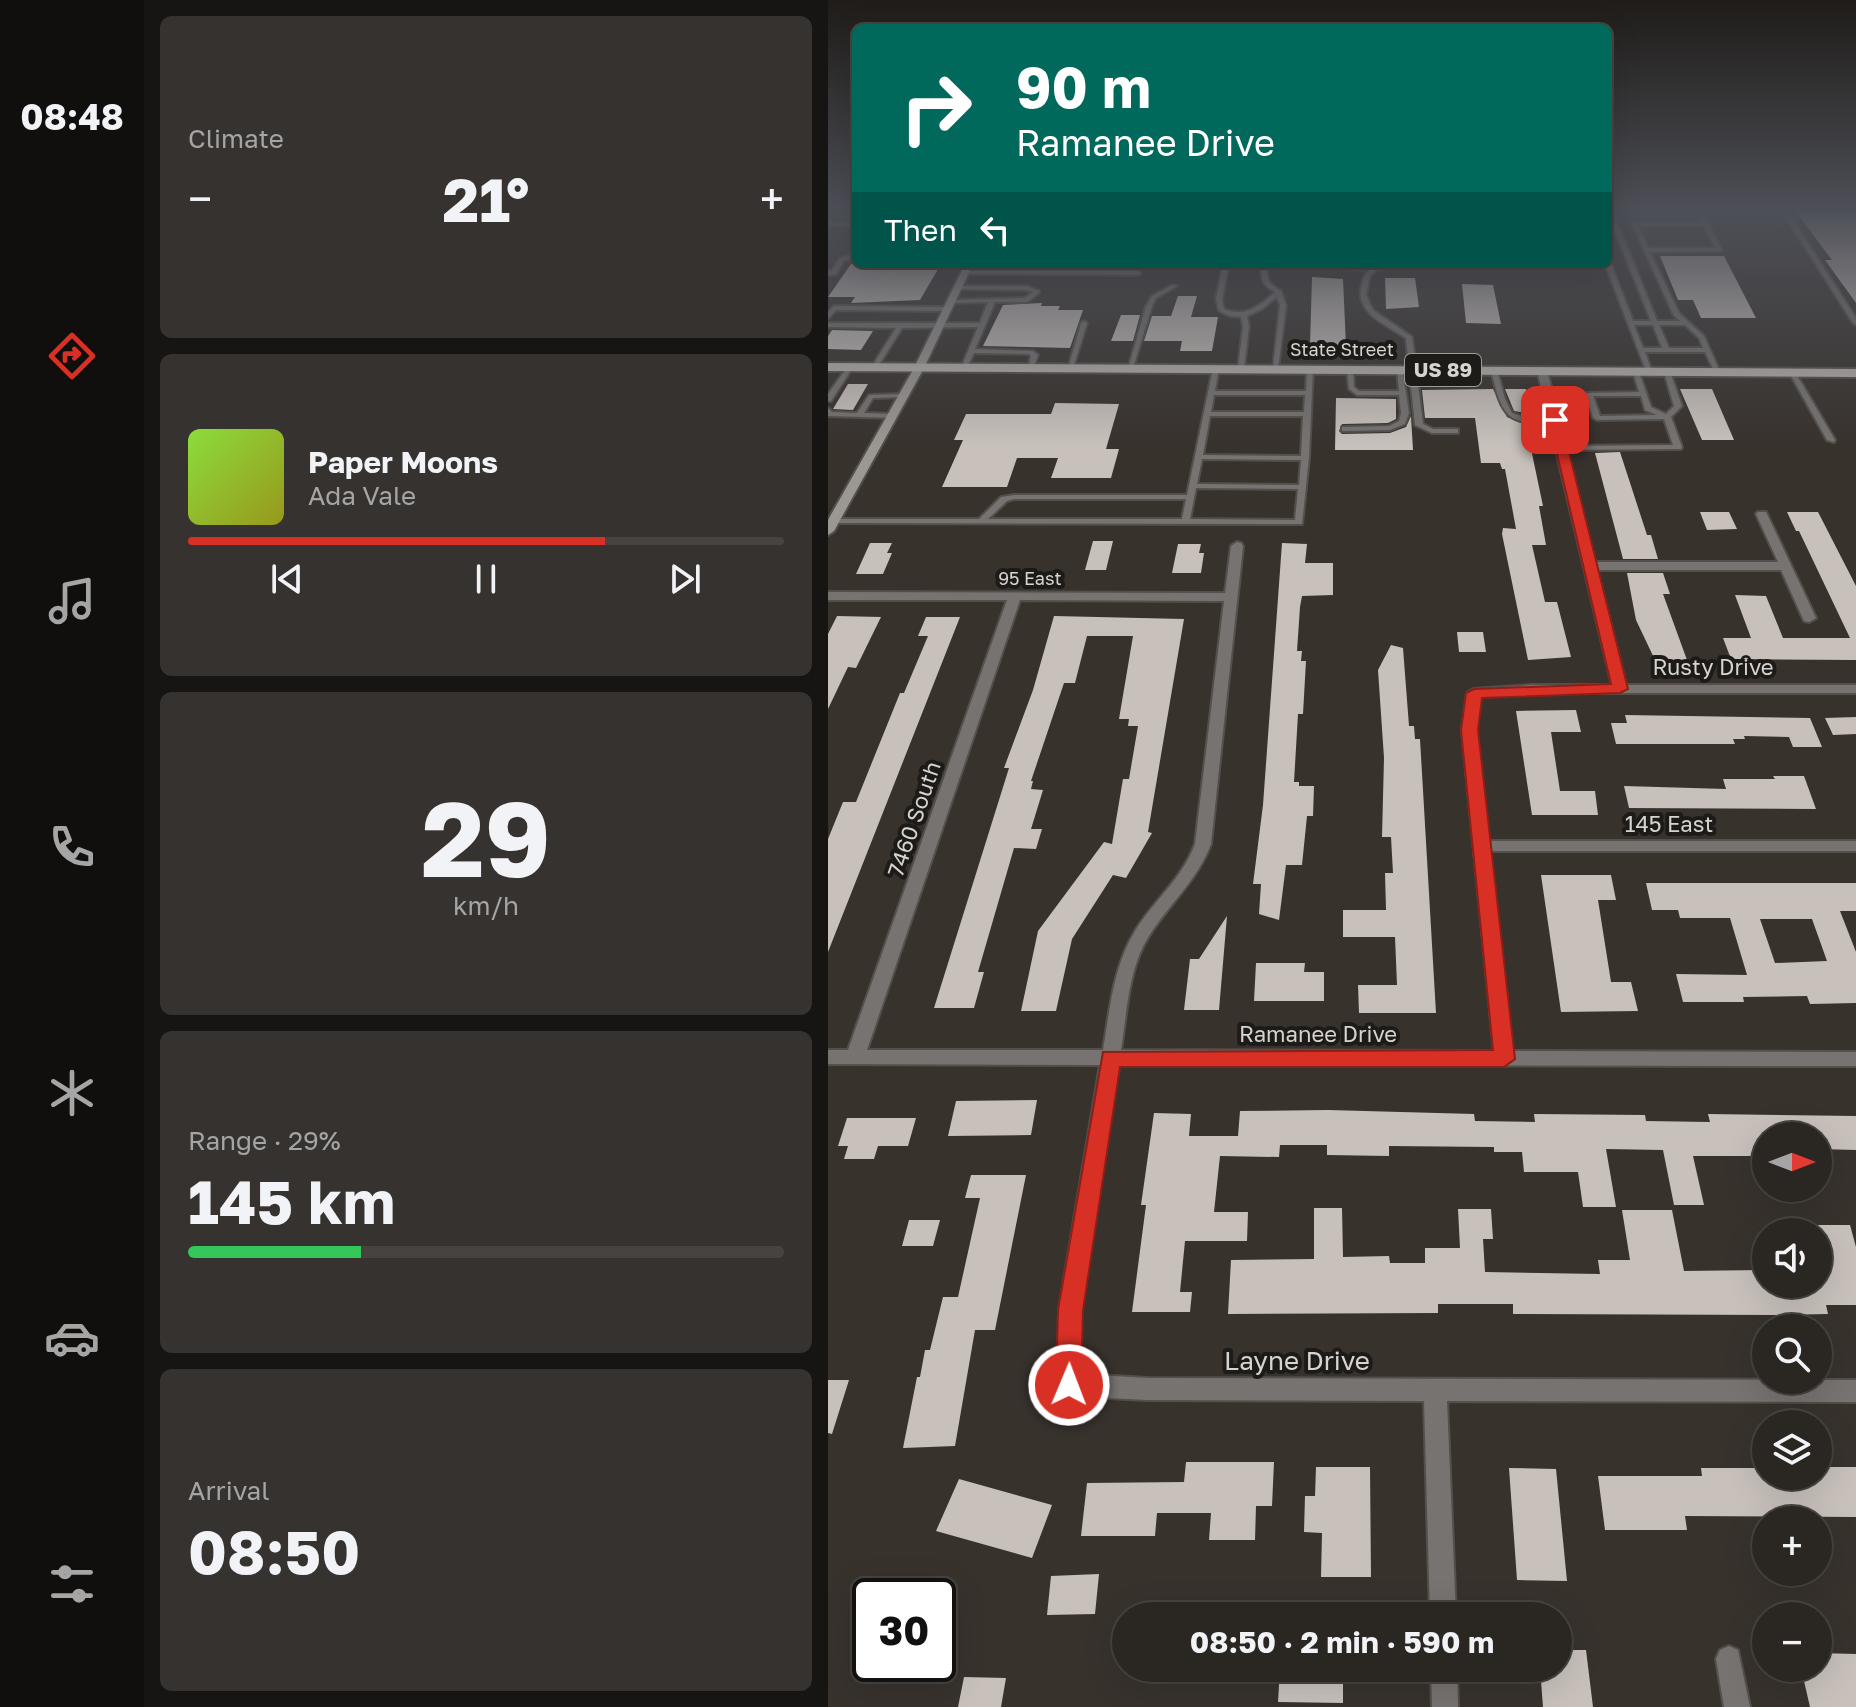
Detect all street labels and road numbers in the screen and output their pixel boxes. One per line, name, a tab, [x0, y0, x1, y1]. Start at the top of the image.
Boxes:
street label: State Street	[1290, 338, 1394, 360]
road number: US 89	[1405, 354, 1481, 386]
street label: 95 East	[998, 567, 1062, 589]
street label: Rusty Drive	[1652, 653, 1774, 680]
street label: 7460 South	[881, 757, 946, 880]
street label: 145 East	[1625, 810, 1713, 837]
street label: Ramanee Drive	[1239, 1020, 1397, 1047]
street label: Layne Drive	[1224, 1345, 1370, 1376]

